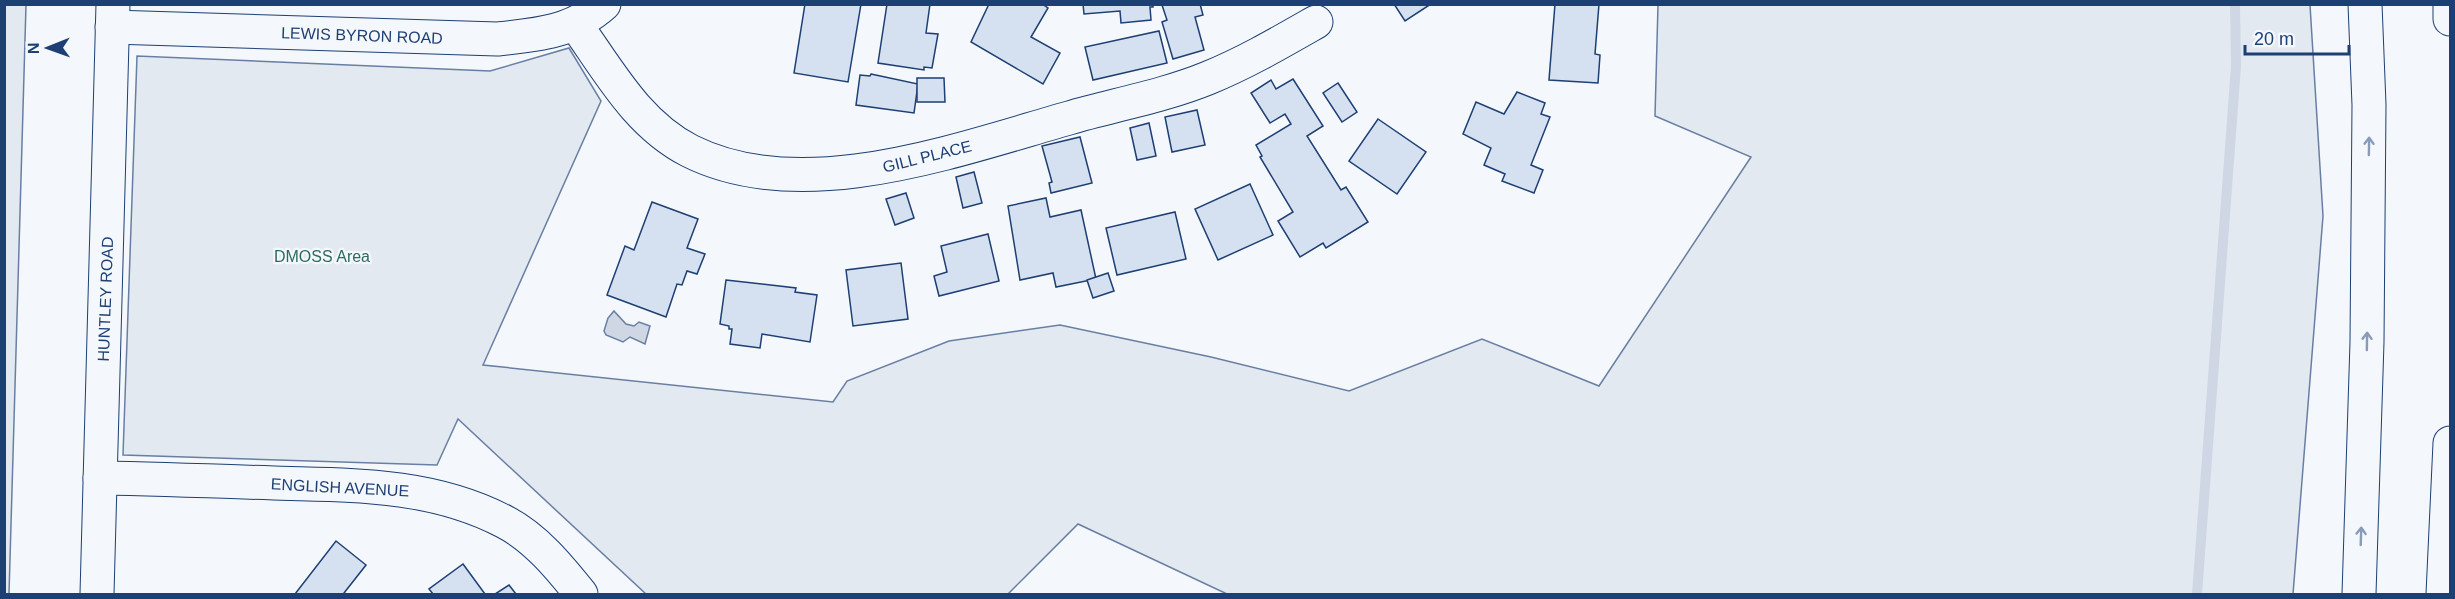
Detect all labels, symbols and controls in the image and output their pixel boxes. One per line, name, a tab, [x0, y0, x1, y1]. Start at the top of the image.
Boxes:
north arrow	[18, 18, 78, 78]
scale bar	[2245, 18, 2348, 56]
street label: LEWIS BYRON ROAD	[281, 24, 443, 47]
text: 20 m	[2254, 29, 2294, 49]
text: N	[25, 42, 42, 54]
street label: GILL PLACE	[881, 137, 973, 176]
one-way arrow	[2363, 137, 2375, 157]
street label: HUNTLEY ROAD	[95, 236, 116, 362]
park label: DMOSS Area	[274, 248, 370, 265]
one-way arrow	[2361, 332, 2372, 352]
street label: ENGLISH AVENUE	[270, 475, 410, 500]
one-way arrow	[2356, 527, 2367, 547]

